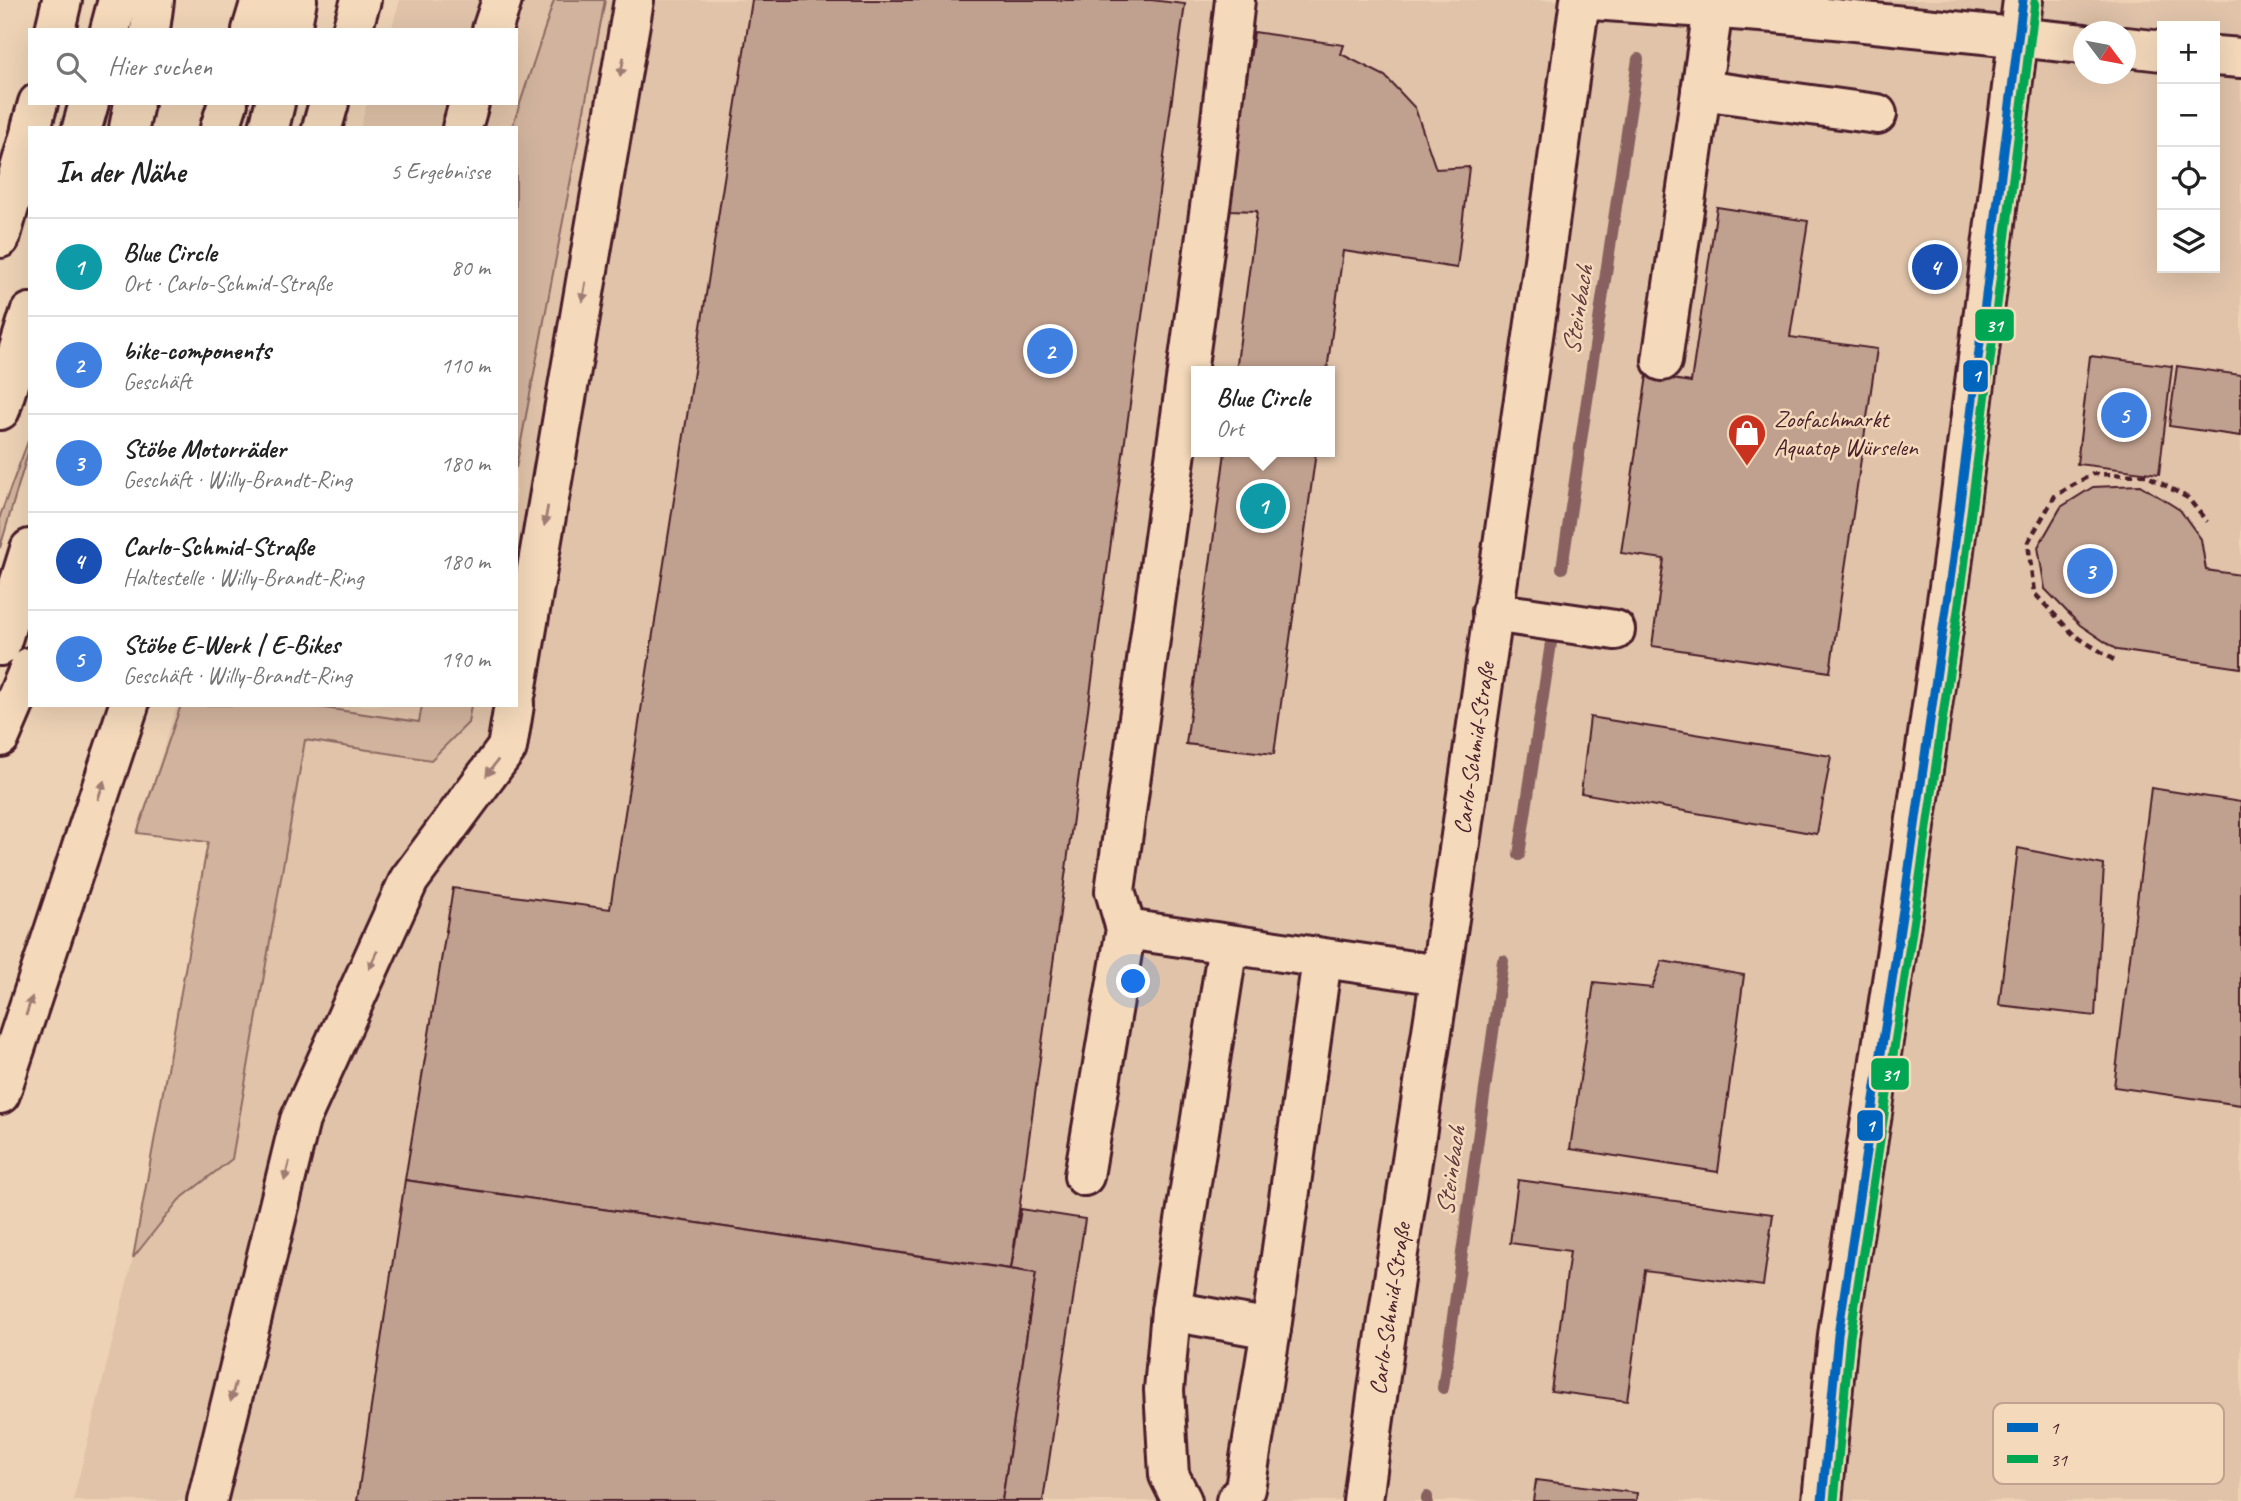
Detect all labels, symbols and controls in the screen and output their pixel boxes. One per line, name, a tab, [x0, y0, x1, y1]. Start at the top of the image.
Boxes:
north arrow	[2073, 21, 2136, 84]
map controls	[2157, 21, 2220, 273]
button: +	[2157, 21, 2220, 84]
search box	[28, 28, 518, 105]
icon: search	[52, 48, 90, 86]
text: Hier suchen	[108, 50, 212, 83]
one-way arrow	[616, 56, 627, 78]
button: −	[2157, 84, 2220, 147]
button: locate	[2157, 147, 2220, 210]
text: In der Nähe	[56, 153, 185, 191]
text: 5 Ergebnisse	[390, 157, 490, 186]
button: layers	[2157, 210, 2220, 273]
text: Blue Circle	[123, 236, 217, 269]
pin: 4	[1912, 241, 1958, 293]
text: 1	[74, 253, 84, 282]
text: 80 m	[451, 253, 490, 282]
water label: Steinbach	[1554, 261, 1601, 357]
text: Ort · Carlo-Schmid-Straße	[123, 269, 332, 298]
one-way arrow	[578, 281, 589, 303]
line badge: 31	[1974, 308, 2015, 342]
text: 31	[1985, 314, 2005, 338]
pin: 2	[1027, 325, 1073, 377]
text: bike-components	[123, 334, 271, 367]
text: 2	[74, 351, 84, 380]
text: 110 m	[441, 351, 490, 380]
line badge: 1	[1962, 359, 1989, 393]
text: 1	[1972, 364, 1983, 388]
popup	[1191, 366, 1335, 457]
text: Geschäft	[123, 367, 191, 396]
text: Blue Circle	[1216, 381, 1310, 414]
pin: 5	[2101, 389, 2147, 441]
place label: Zoofachmarkt Aquatop Würselen	[1774, 404, 1919, 462]
shop icon: Zoofachmarkt Aquatop Würselen	[1726, 412, 1768, 467]
text: Ort	[1216, 414, 1244, 443]
text: Stöbe Motorräder	[123, 432, 286, 465]
text: 3	[74, 449, 84, 478]
text: 180 m	[441, 449, 490, 478]
text: Geschäft · Willy-Brandt-Ring	[123, 465, 351, 494]
pin: 1	[1240, 480, 1286, 532]
one-way arrow	[540, 505, 551, 527]
text: Carlo-Schmid-Straße	[123, 530, 314, 563]
pin: 3	[2067, 545, 2113, 597]
text: 4	[74, 547, 84, 576]
text: 180 m	[441, 547, 490, 576]
text: Haltestelle · Willy-Brandt-Ring	[123, 563, 363, 592]
text: Stöbe E-Werk | E-Bikes	[123, 628, 340, 661]
text: 5	[74, 645, 84, 674]
text: 190 m	[441, 645, 490, 674]
street label: Carlo-Schmid-Straße	[1447, 658, 1502, 836]
text: Geschäft · Willy-Brandt-Ring	[123, 661, 351, 690]
one-way arrow	[485, 759, 499, 777]
one-way arrow	[96, 779, 107, 800]
one-way arrow	[367, 950, 378, 971]
your location	[1116, 964, 1150, 998]
one-way arrow	[24, 995, 35, 1016]
line badge: 31	[1870, 1057, 1910, 1091]
text: 31	[1881, 1063, 1901, 1087]
line badge: 1	[1856, 1109, 1884, 1142]
text: 1	[1866, 1114, 1877, 1138]
water label: Steinbach	[1428, 1122, 1473, 1218]
one-way arrow	[281, 1160, 292, 1182]
street label: Carlo-Schmid-Straße	[1362, 1219, 1418, 1397]
one-way arrow	[228, 1381, 239, 1403]
legend	[1993, 1403, 2224, 1484]
text: 1	[2050, 1416, 2060, 1440]
text: 31	[2050, 1448, 2069, 1472]

